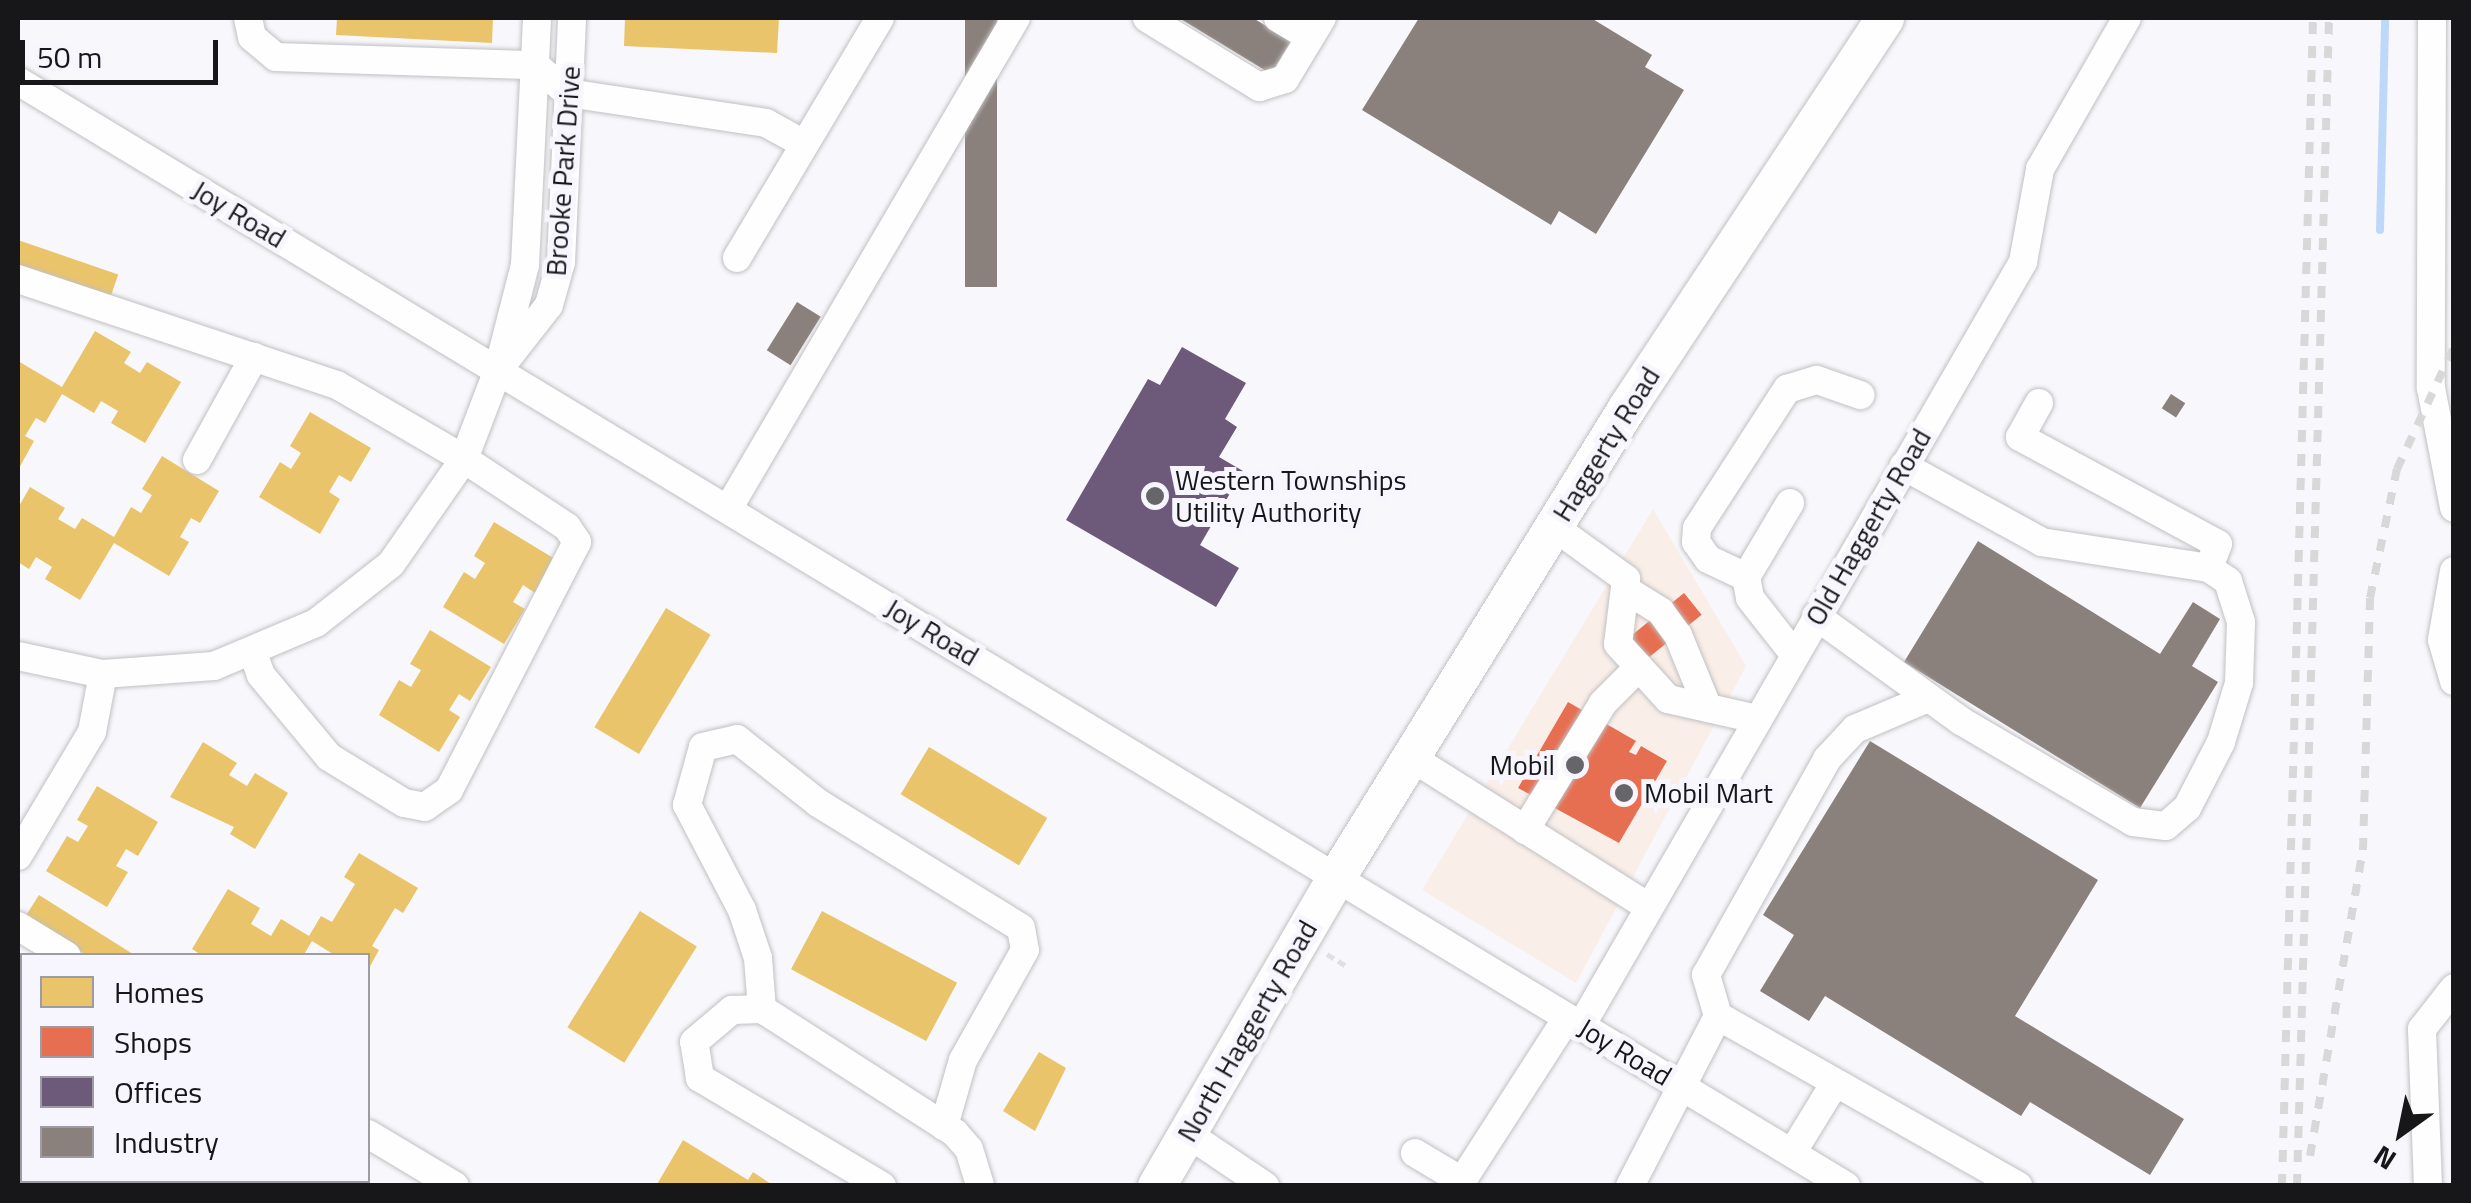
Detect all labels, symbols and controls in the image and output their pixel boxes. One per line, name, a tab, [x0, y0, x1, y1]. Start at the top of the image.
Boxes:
scale bar	[25, 20, 222, 82]
text: 50 m	[37, 34, 102, 80]
street label: Brooke Park Drive	[539, 65, 587, 277]
street label: Joy Road	[186, 173, 292, 255]
street label: Haggerty Road	[1545, 361, 1667, 527]
street label: Old Haggerty Road	[1798, 423, 1938, 631]
place label: Western Townships Utility Authority	[1175, 463, 1406, 529]
marker: Western Townships Utility Authority	[1144, 485, 1166, 507]
street label: Joy Road	[879, 591, 985, 673]
place label: Mobil	[1490, 748, 1555, 782]
marker: Mobil	[1564, 754, 1586, 776]
place label: Mobil Mart	[1644, 776, 1773, 810]
marker: Mobil Mart	[1613, 782, 1635, 804]
street label: North Haggerty Road	[1170, 914, 1324, 1148]
legend	[20, 953, 370, 1183]
text: Homes	[114, 969, 204, 1015]
street label: Joy Road	[1572, 1011, 1678, 1093]
text: Shops	[114, 1019, 192, 1065]
text: Offices	[114, 1069, 202, 1115]
north arrow	[2351, 1083, 2451, 1183]
text: Industry	[114, 1119, 219, 1165]
text: N	[2365, 1135, 2404, 1182]

